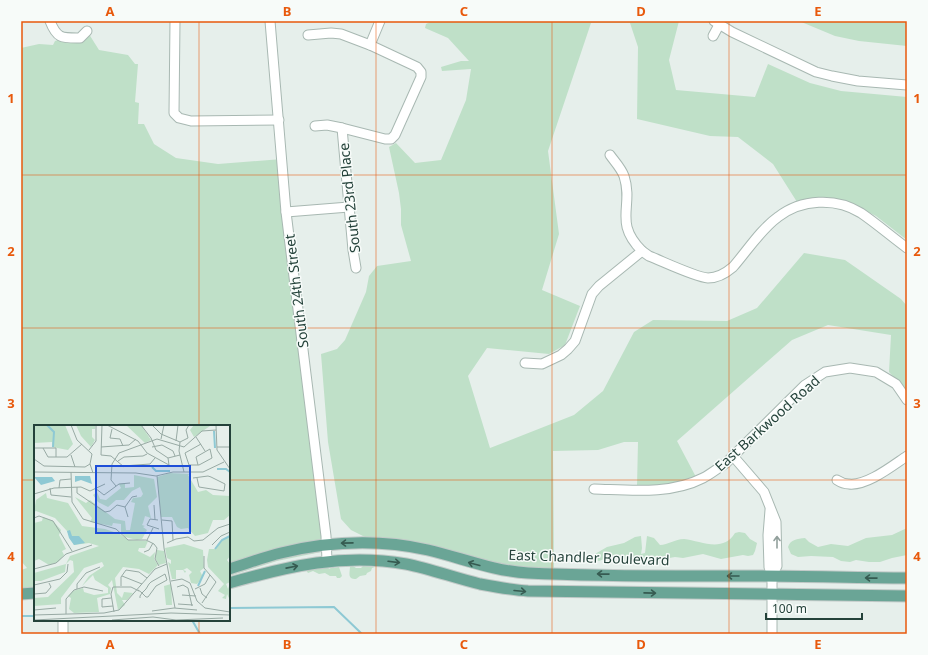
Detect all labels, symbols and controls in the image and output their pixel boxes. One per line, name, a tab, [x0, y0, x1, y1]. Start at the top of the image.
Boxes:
text: A	[106, 2, 115, 20]
text: B	[283, 2, 291, 20]
text: C	[460, 2, 468, 20]
text: D	[636, 2, 646, 20]
text: E	[814, 2, 822, 20]
text: 1	[7, 89, 15, 107]
text: 1	[913, 89, 921, 107]
street label: South 23rd Place	[334, 142, 364, 254]
street label: South 24th Street	[280, 233, 312, 349]
text: 2	[7, 242, 15, 260]
text: 2	[913, 242, 921, 260]
street label: East Barkwood Road	[710, 371, 824, 475]
text: 3	[7, 394, 15, 412]
text: 3	[913, 394, 921, 412]
inset map	[34, 425, 230, 621]
one-way arrow	[773, 536, 781, 549]
one-way arrow	[341, 539, 354, 547]
street label: East Chandler Boulevard	[508, 545, 670, 569]
text: 4	[7, 547, 15, 565]
text: 4	[913, 547, 921, 565]
one-way arrow	[387, 558, 400, 566]
one-way arrow	[468, 560, 481, 567]
one-way arrow	[285, 562, 298, 570]
one-way arrow	[597, 571, 610, 578]
one-way arrow	[727, 572, 740, 580]
one-way arrow	[865, 574, 878, 582]
one-way arrow	[513, 587, 526, 594]
one-way arrow	[643, 589, 656, 597]
scale bar	[766, 595, 862, 621]
text: 100 m	[772, 600, 807, 617]
text: A	[106, 635, 115, 653]
text: B	[283, 635, 291, 653]
text: C	[460, 635, 468, 653]
text: D	[636, 635, 646, 653]
text: E	[814, 635, 822, 653]

